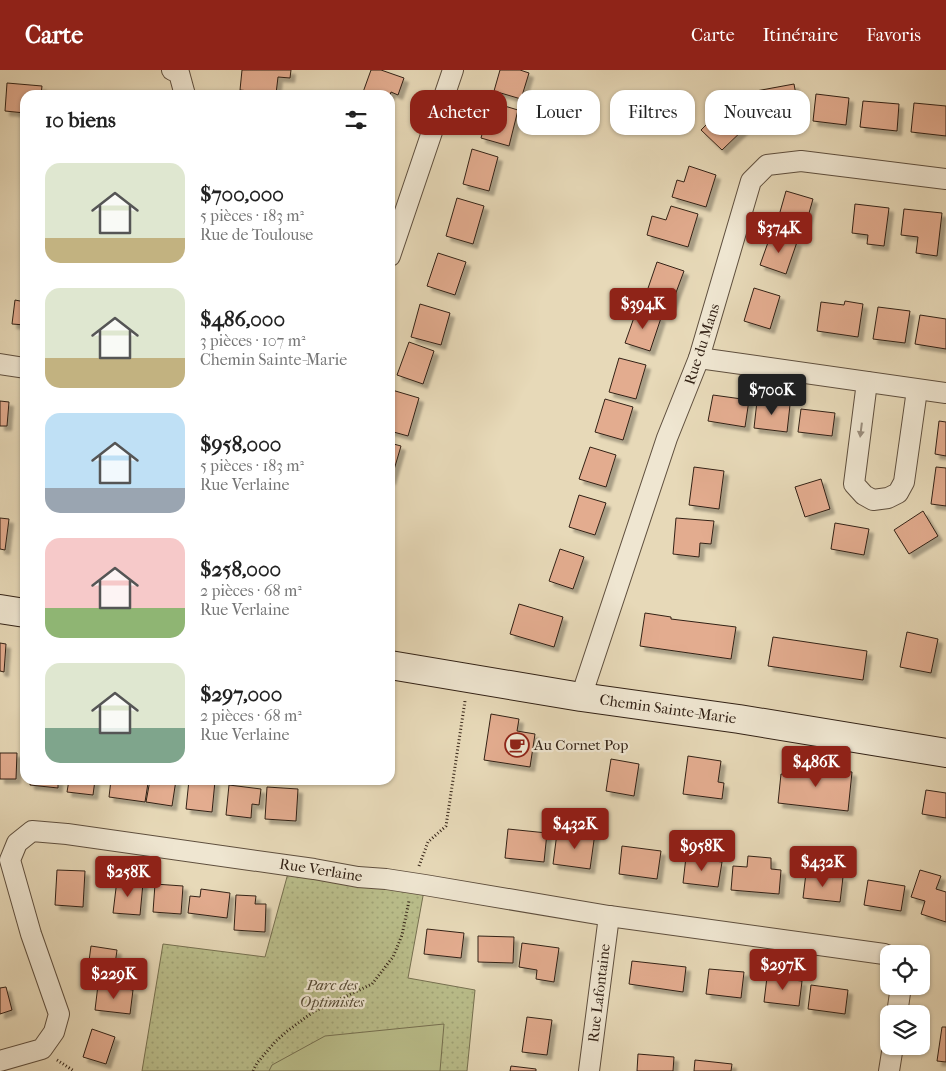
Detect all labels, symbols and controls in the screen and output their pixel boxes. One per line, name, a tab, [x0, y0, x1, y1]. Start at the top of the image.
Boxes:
text: Carte	[25, 21, 83, 49]
text: Carte	[691, 25, 735, 46]
text: Itinéraire	[763, 25, 838, 46]
text: Favoris	[866, 25, 921, 46]
chip: Acheter	[410, 90, 507, 135]
chip: Louer	[517, 90, 600, 135]
chip: Filtres	[610, 90, 695, 135]
chip: Nouveau	[705, 90, 810, 135]
icon: filters	[342, 106, 370, 134]
text: 10 biens	[45, 108, 116, 132]
text: $700,000	[200, 182, 284, 206]
icon: home	[85, 183, 145, 243]
text: 5 pièces · 183 m²	[200, 206, 304, 225]
pin: $374K	[744, 212, 814, 254]
text: $374K	[757, 218, 801, 237]
text: Rue de Toulouse	[200, 225, 313, 244]
pin: $394K	[608, 288, 678, 330]
text: $394K	[621, 294, 665, 313]
street label: Rue du Mans	[680, 301, 724, 387]
text: $486,000	[200, 307, 285, 331]
icon: home	[85, 308, 145, 368]
text: 3 pièces · 107 m²	[200, 331, 306, 350]
text: Chemin Sainte-Marie	[200, 350, 347, 369]
pin: $700K	[737, 374, 807, 416]
text: $700K	[749, 380, 795, 399]
one-way arrow	[857, 423, 865, 439]
text: $958,000	[200, 432, 281, 456]
icon: home	[85, 433, 145, 493]
text: 5 pièces · 183 m²	[200, 456, 304, 475]
text: Rue Verlaine	[200, 475, 289, 494]
text: $258,000	[200, 557, 281, 581]
icon: home	[85, 558, 145, 618]
text: 2 pièces · 68 m²	[200, 581, 302, 600]
text: Rue Verlaine	[200, 600, 289, 619]
text: $297,000	[200, 682, 282, 706]
icon: home	[85, 683, 145, 743]
street label: Chemin Sainte-Marie	[598, 690, 738, 728]
text: 2 pièces · 68 m²	[200, 706, 302, 725]
text: Rue Verlaine	[200, 725, 289, 744]
cafe icon: Au Cornet Pop	[504, 732, 530, 758]
place label: Au Cornet Pop	[533, 736, 628, 754]
pin: $486K	[781, 746, 851, 788]
text: $486K	[793, 752, 839, 771]
pin: $432K	[540, 808, 610, 850]
text: $432K	[553, 814, 597, 833]
pin: $958K	[667, 830, 737, 872]
text: $958K	[680, 836, 724, 855]
pin: $432K	[788, 846, 858, 888]
text: $432K	[801, 852, 845, 871]
street label: Rue Verlaine	[278, 855, 364, 886]
pin: $258K	[93, 856, 163, 898]
text: $258K	[106, 862, 150, 881]
street label: Rue Lafontaine	[584, 942, 614, 1043]
map controls	[880, 945, 930, 1055]
button: locate	[880, 945, 930, 995]
pin: $297K	[748, 948, 818, 991]
text: $297K	[761, 955, 805, 974]
pin: $229K	[79, 958, 149, 1000]
text: $229K	[91, 964, 137, 983]
park label: Parc des Optimistes	[300, 976, 365, 1011]
button: layers	[880, 1005, 930, 1055]

